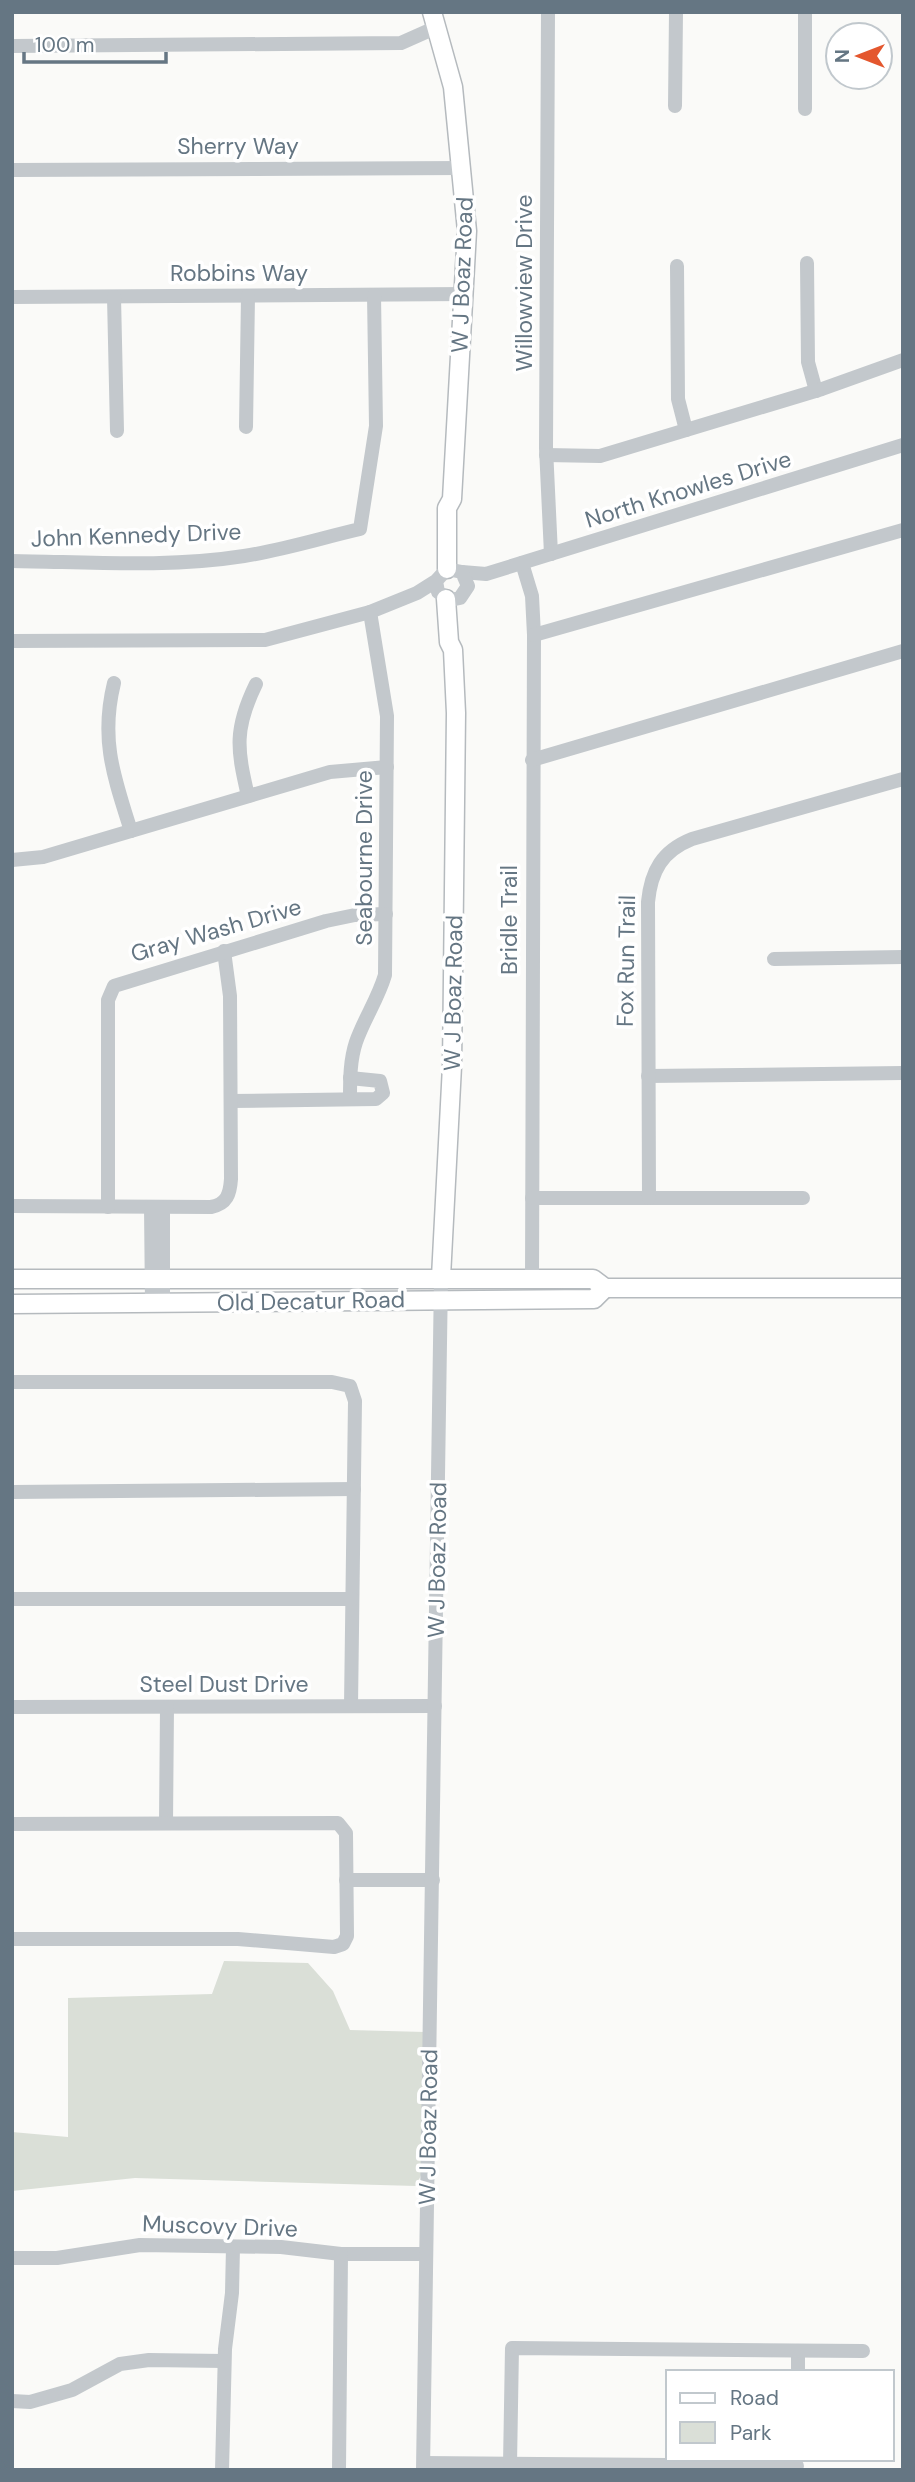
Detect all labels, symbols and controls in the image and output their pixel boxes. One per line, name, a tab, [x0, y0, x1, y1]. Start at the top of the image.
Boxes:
scale bar	[24, 21, 166, 65]
north arrow	[824, 21, 894, 91]
text: 100 m	[35, 31, 95, 59]
text: N	[830, 49, 855, 63]
street label: Sherry Way	[177, 131, 299, 161]
street label: Willowview Drive	[509, 194, 539, 372]
street label: W J Boaz Road	[444, 196, 480, 354]
street label: Robbins Way	[170, 258, 308, 288]
street label: North Knowles Drive	[581, 443, 795, 535]
street label: John Kennedy Drive	[30, 516, 242, 554]
street label: Seabourne Drive	[349, 770, 379, 946]
street label: Bridle Trail	[494, 865, 524, 975]
street label: Gray Wash Drive	[127, 891, 305, 969]
street label: Fox Run Trail	[610, 895, 642, 1027]
street label: W J Boaz Road	[437, 915, 469, 1071]
street label: Old Decatur Road	[217, 1284, 405, 1318]
street label: W J Boaz Road	[421, 1482, 453, 1638]
street label: Steel Dust Drive	[139, 1669, 309, 1699]
street label: W J Boaz Road	[412, 2049, 444, 2205]
street label: Muscovy Drive	[142, 2208, 298, 2244]
legend	[666, 2370, 894, 2461]
text: Road	[730, 2384, 779, 2412]
text: Park	[730, 2419, 772, 2447]

